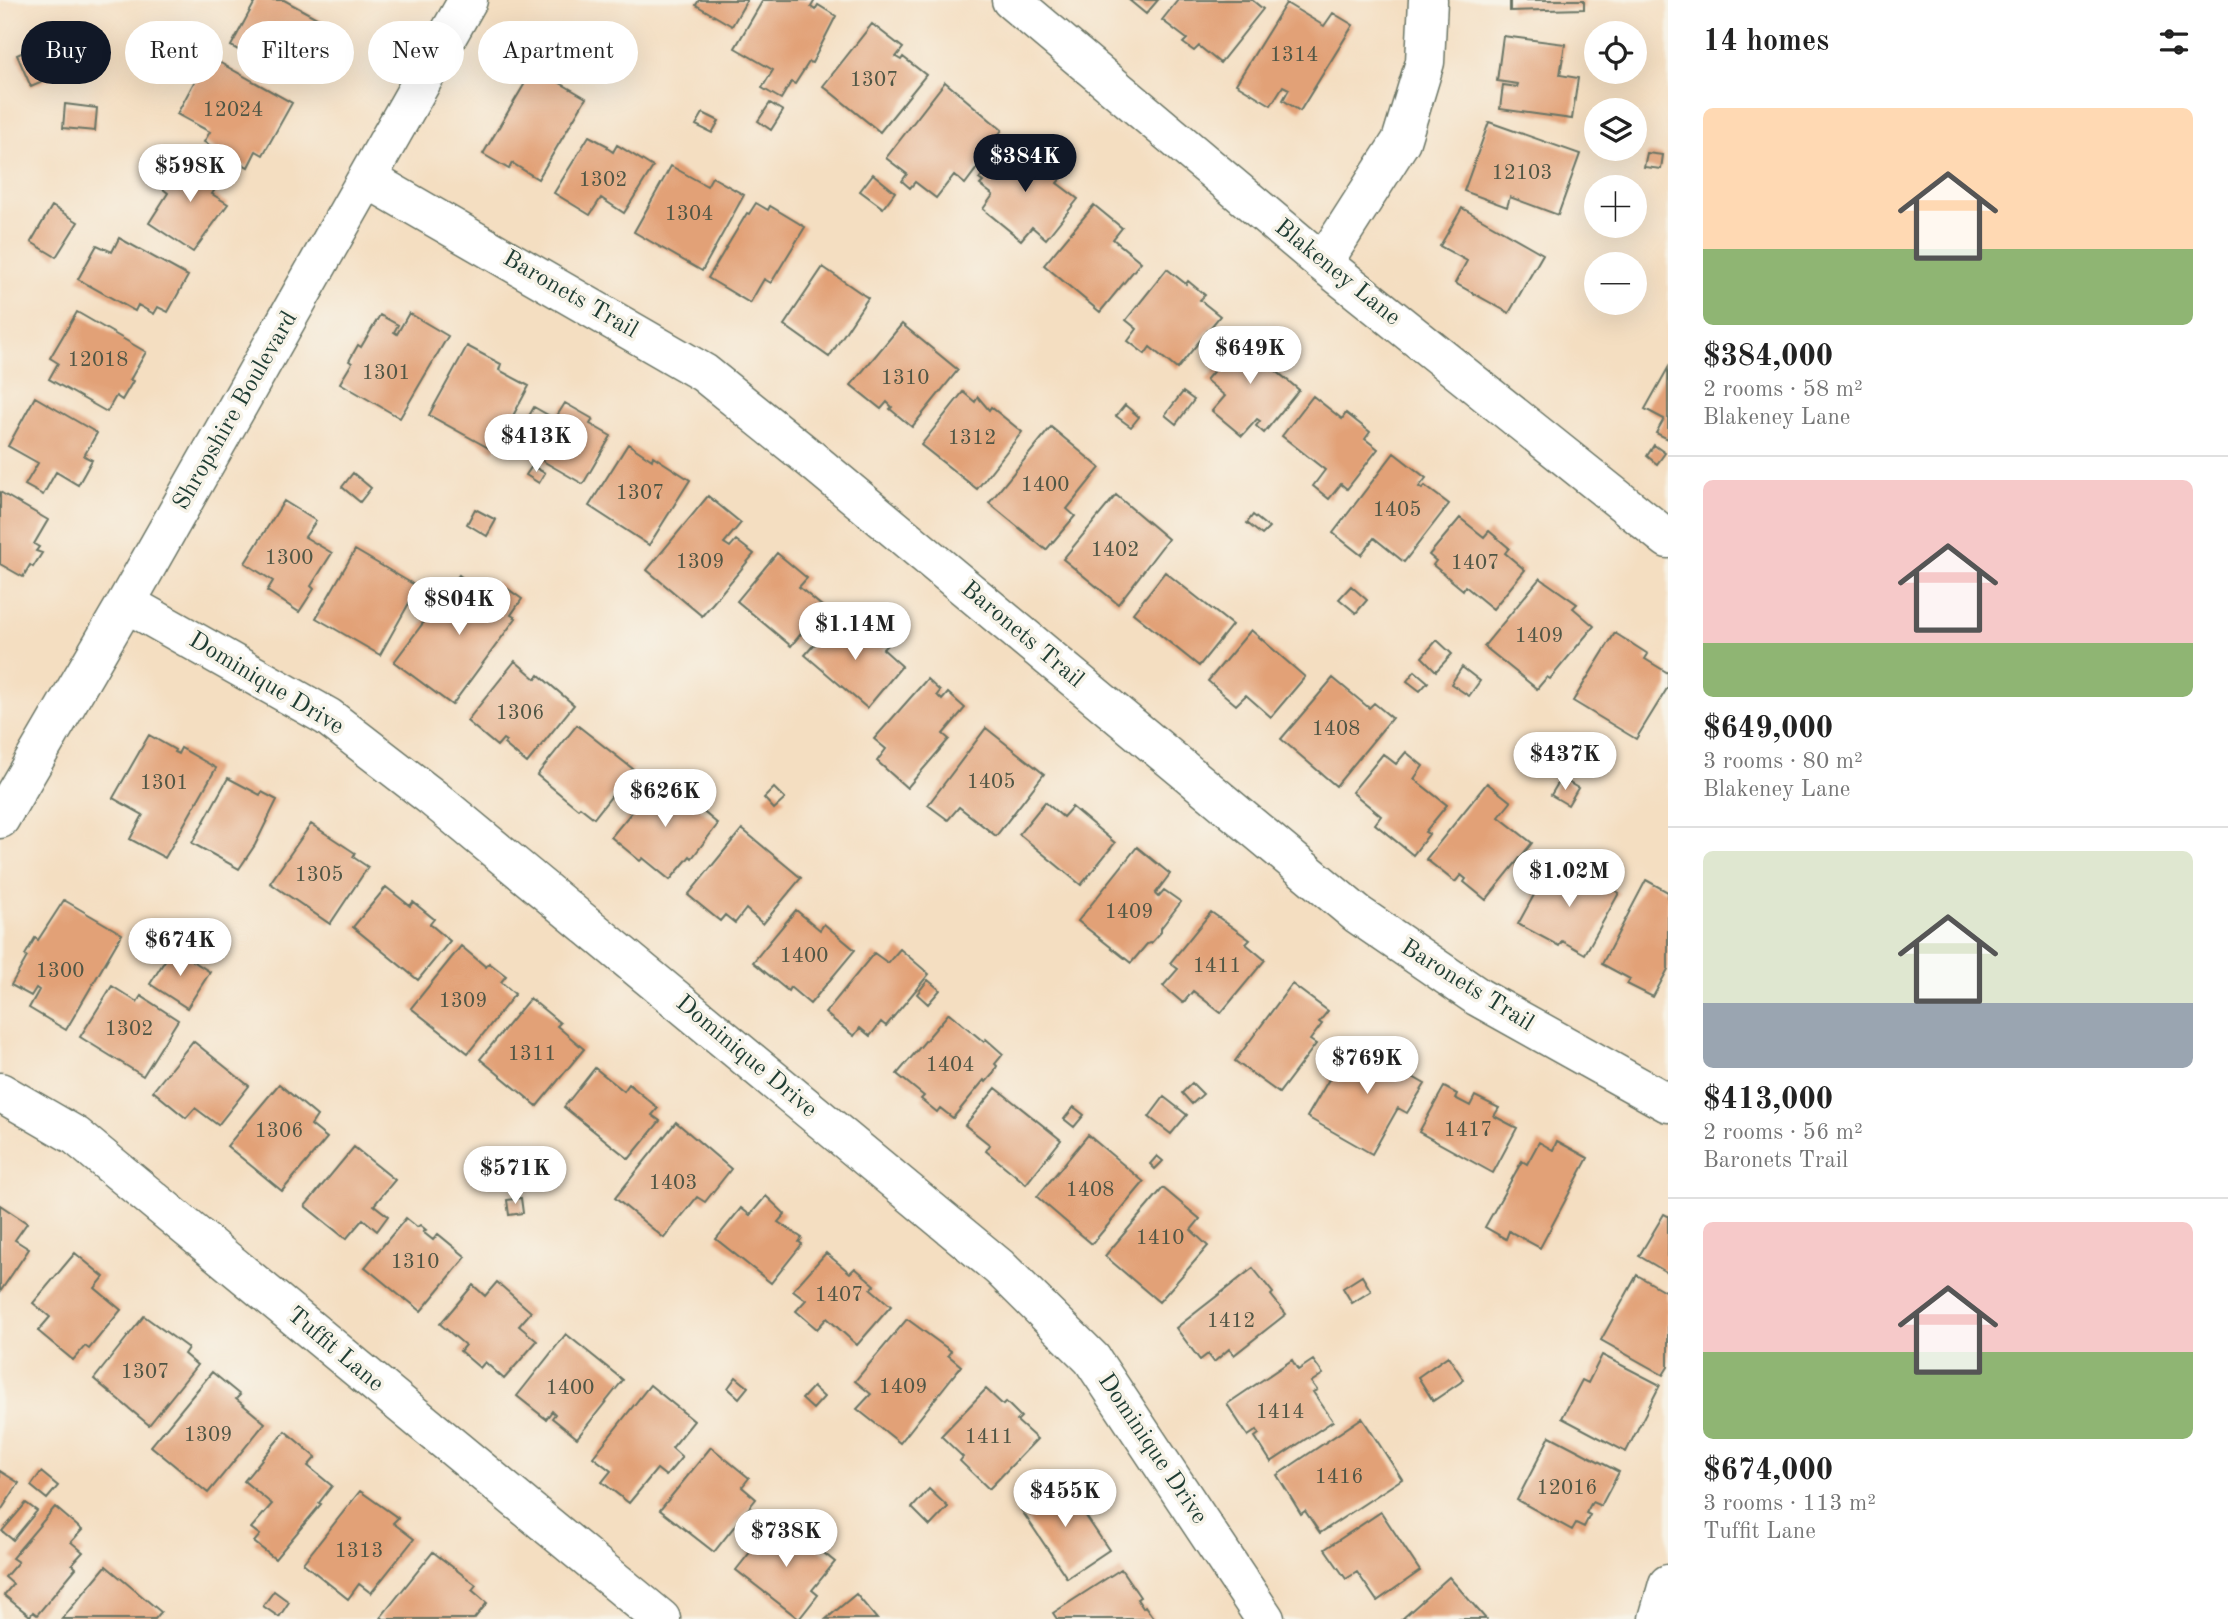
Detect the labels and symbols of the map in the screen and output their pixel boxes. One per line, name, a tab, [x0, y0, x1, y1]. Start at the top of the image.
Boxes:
house number: 1314	[1270, 45, 1318, 66]
house number: 1307	[850, 70, 898, 91]
house number: 12024	[203, 100, 263, 121]
pin: $384K	[976, 134, 1074, 194]
pin: $598K	[141, 144, 239, 204]
house number: 12103	[1492, 163, 1552, 184]
house number: 1302	[579, 170, 627, 191]
house number: 1304	[665, 204, 713, 225]
street label: Blakeney Lane	[1270, 215, 1404, 331]
street label: Baronets Trail	[498, 247, 642, 343]
street label: Shropshire Boulevard	[169, 308, 303, 514]
pin: $649K	[1201, 326, 1299, 386]
house number: 12018	[68, 350, 128, 371]
house number: 1301	[362, 363, 410, 384]
house number: 1310	[881, 368, 929, 389]
pin: $413K	[487, 414, 585, 474]
house number: 1312	[948, 428, 996, 449]
house number: 1400	[1021, 475, 1069, 496]
house number: 1307	[616, 483, 664, 504]
house number: 1405	[1373, 500, 1421, 521]
house number: 1402	[1091, 540, 1139, 561]
house number: 1300	[265, 548, 313, 569]
house number: 1309	[676, 552, 724, 573]
house number: 1407	[1451, 553, 1499, 574]
street label: Baronets Trail	[956, 577, 1088, 693]
pin: $804K	[410, 578, 508, 637]
pin: $1.14M	[798, 602, 912, 662]
house number: 1409	[1515, 626, 1563, 647]
street label: Dominique Drive	[184, 628, 348, 740]
house number: 1306	[496, 703, 544, 724]
house number: 1408	[1312, 719, 1360, 740]
pin: $437K	[1516, 732, 1614, 792]
pin: $626K	[616, 770, 714, 829]
house number: 1405	[967, 772, 1015, 793]
house number: 1301	[140, 773, 188, 794]
pin: $1.02M	[1512, 850, 1626, 909]
house number: 1305	[295, 865, 343, 886]
house number: 1409	[1105, 902, 1153, 923]
pin: $674K	[131, 918, 229, 978]
street label: Baronets Trail	[1396, 936, 1538, 1036]
house number: 1400	[780, 946, 828, 967]
house number: 1411	[1193, 956, 1241, 977]
house number: 1300	[36, 961, 84, 982]
house number: 1309	[439, 991, 487, 1012]
street label: Dominique Drive	[671, 991, 821, 1123]
house number: 1302	[105, 1019, 153, 1040]
pin: $769K	[1318, 1036, 1416, 1096]
house number: 1311	[508, 1044, 556, 1065]
house number: 1404	[926, 1055, 974, 1076]
house number: 1417	[1444, 1120, 1492, 1141]
house number: 1306	[255, 1121, 303, 1142]
pin: $571K	[466, 1146, 564, 1206]
house number: 1403	[649, 1173, 697, 1194]
house number: 1408	[1066, 1180, 1114, 1201]
house number: 1410	[1136, 1228, 1184, 1249]
house number: 1310	[391, 1252, 439, 1273]
house number: 1407	[815, 1285, 863, 1306]
street label: Tuffit Lane	[282, 1303, 388, 1397]
house number: 1412	[1207, 1311, 1255, 1332]
house number: 1307	[121, 1362, 169, 1383]
street label: Dominique Drive	[1093, 1369, 1211, 1529]
house number: 1409	[879, 1377, 927, 1398]
house number: 1400	[546, 1378, 594, 1399]
house number: 1414	[1256, 1402, 1304, 1423]
house number: 1309	[184, 1425, 232, 1446]
house number: 1411	[965, 1427, 1013, 1448]
house number: 1416	[1315, 1467, 1363, 1488]
pin: $455K	[1016, 1470, 1114, 1529]
house number: 12016	[1537, 1478, 1597, 1499]
pin: $738K	[737, 1510, 835, 1569]
house number: 1313	[335, 1541, 383, 1562]

